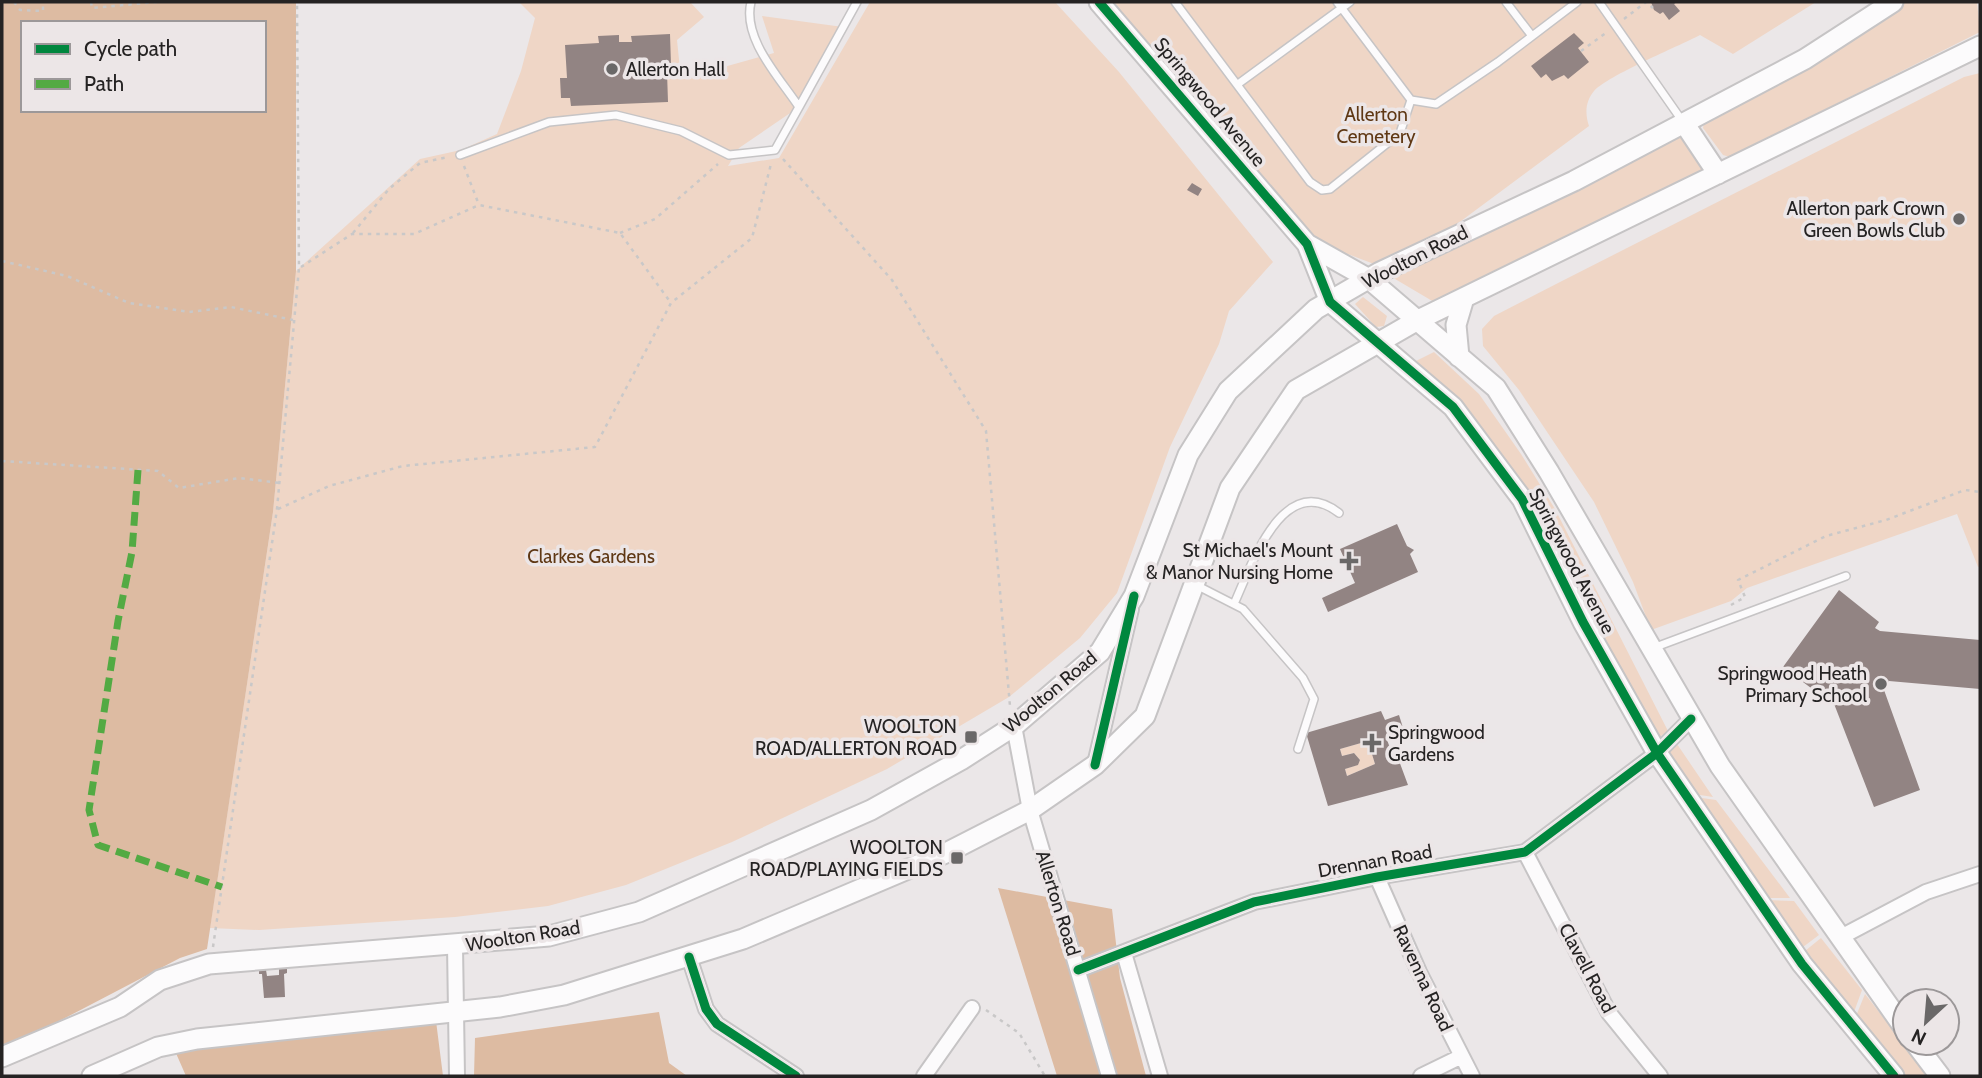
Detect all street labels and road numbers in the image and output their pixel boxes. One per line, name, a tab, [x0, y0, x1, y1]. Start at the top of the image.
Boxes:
street label: Springwood Avenue	[1149, 33, 1271, 171]
street label: Woolton Road	[1358, 221, 1472, 293]
street label: Springwood Avenue	[1524, 484, 1620, 638]
street label: Woolton Road	[998, 646, 1102, 738]
street label: Drennan Road	[1316, 840, 1434, 882]
street label: Allerton Road	[1031, 847, 1085, 959]
street label: Woolton Road	[464, 916, 582, 956]
street label: Clavell Road	[1554, 919, 1620, 1017]
street label: Ravenna Road	[1388, 921, 1458, 1035]

